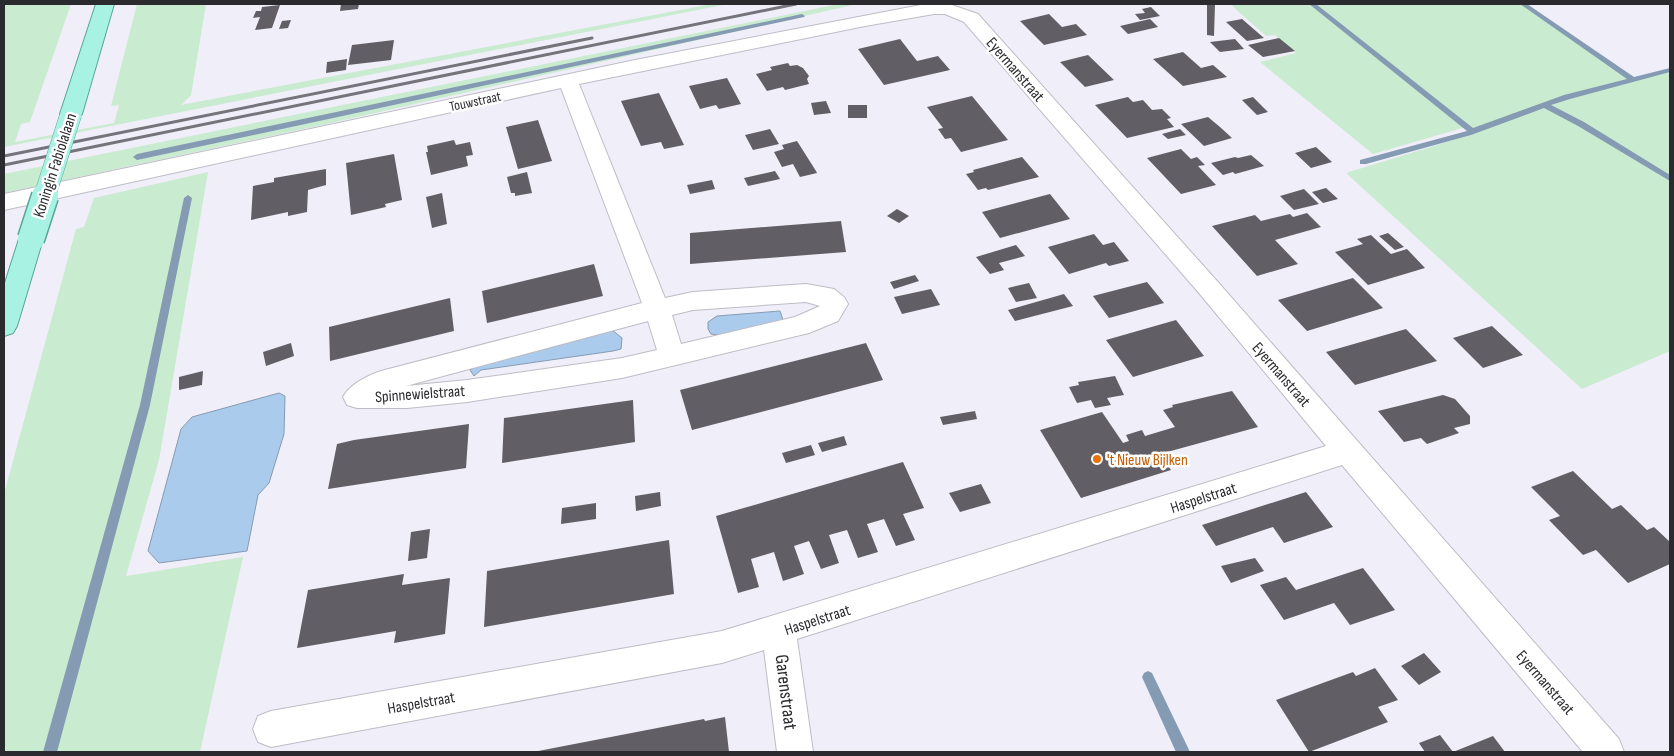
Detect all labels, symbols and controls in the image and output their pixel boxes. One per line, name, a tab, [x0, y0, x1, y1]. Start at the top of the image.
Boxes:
street label: Eyermanstraat	[982, 34, 1048, 106]
street label: Touwstraat	[448, 88, 503, 115]
street label: Koningin Fabiolalaan	[30, 111, 81, 220]
street label: Eyermanstraat	[1248, 339, 1314, 411]
street label: Spinnewielstraat	[375, 382, 466, 407]
place label: 't Nieuw Bijlken	[1107, 451, 1188, 470]
marker: 't Nieuw Bijlken	[1091, 453, 1103, 465]
street label: Haspelstraat	[1168, 479, 1239, 518]
street label: Haspelstraat	[782, 601, 853, 640]
street label: Eyermanstraat	[1512, 647, 1578, 719]
street label: Garenstraat	[769, 653, 802, 731]
street label: Haspelstraat	[386, 688, 457, 719]

